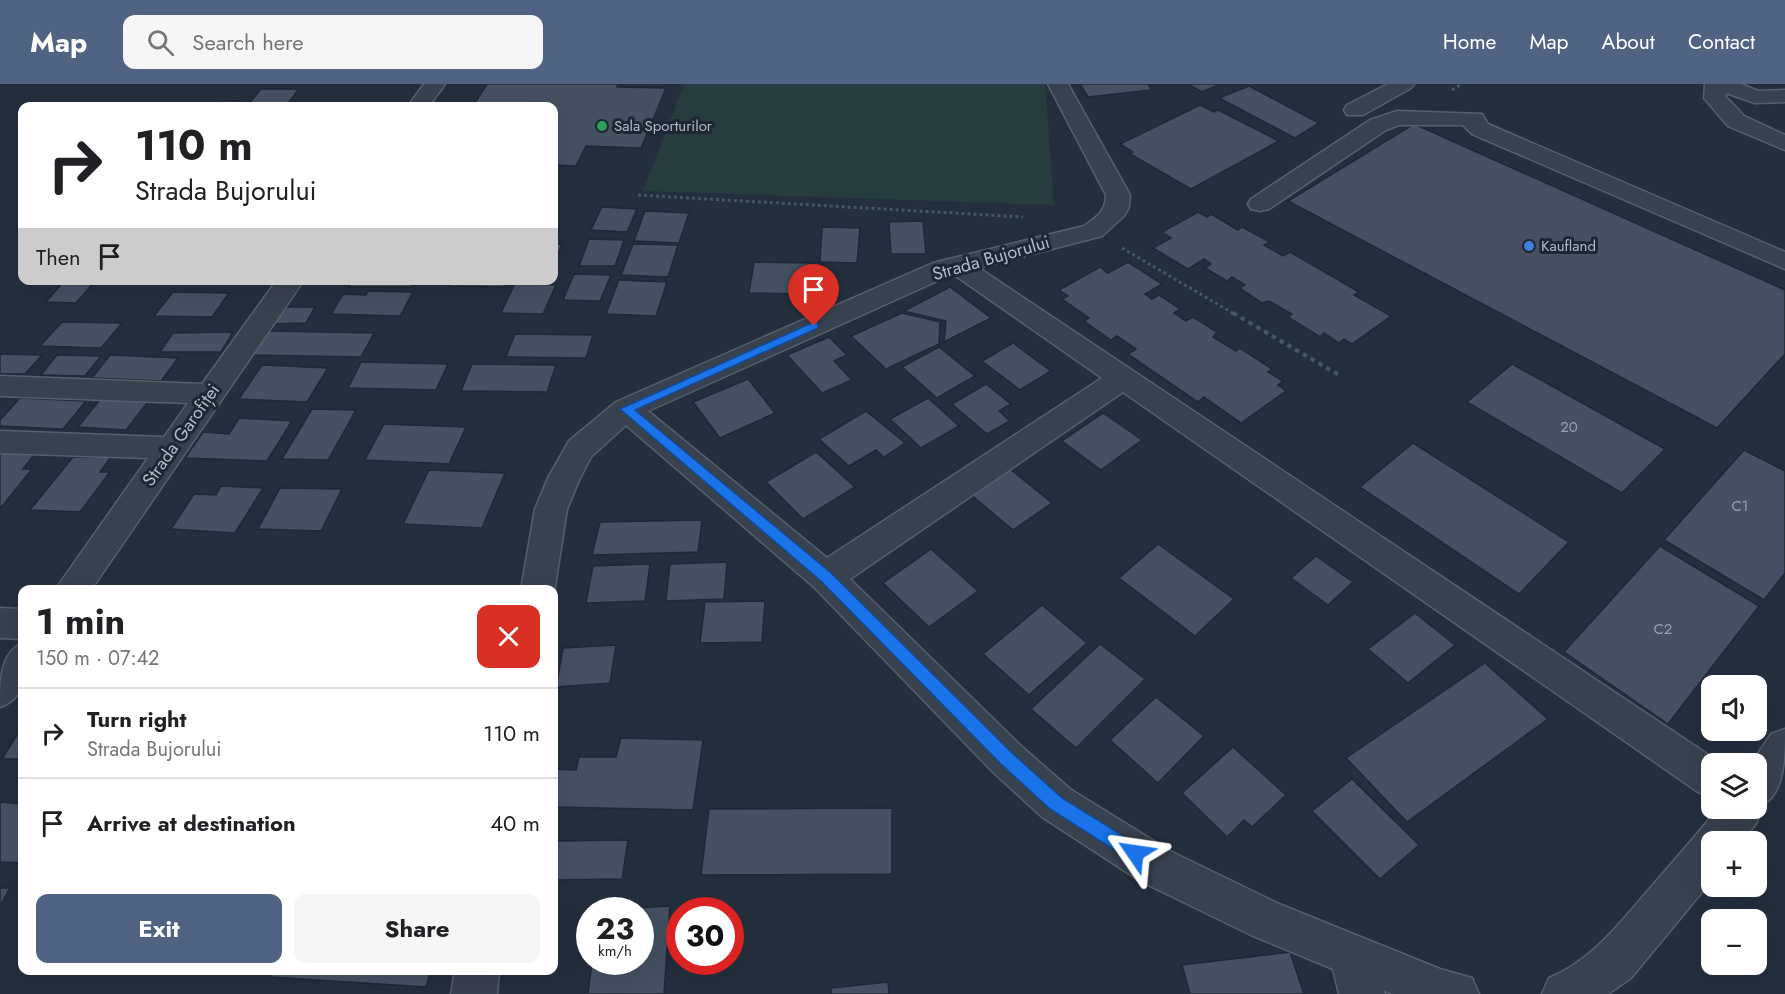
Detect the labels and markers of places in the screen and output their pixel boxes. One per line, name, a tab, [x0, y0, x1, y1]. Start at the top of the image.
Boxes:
place label: Sala Sporturilor	[614, 115, 713, 137]
marker: Sala Sporturilor	[595, 119, 609, 133]
place label: Kaufland	[1541, 235, 1596, 257]
marker: Kaufland	[1522, 239, 1536, 253]
pin	[788, 264, 839, 326]

